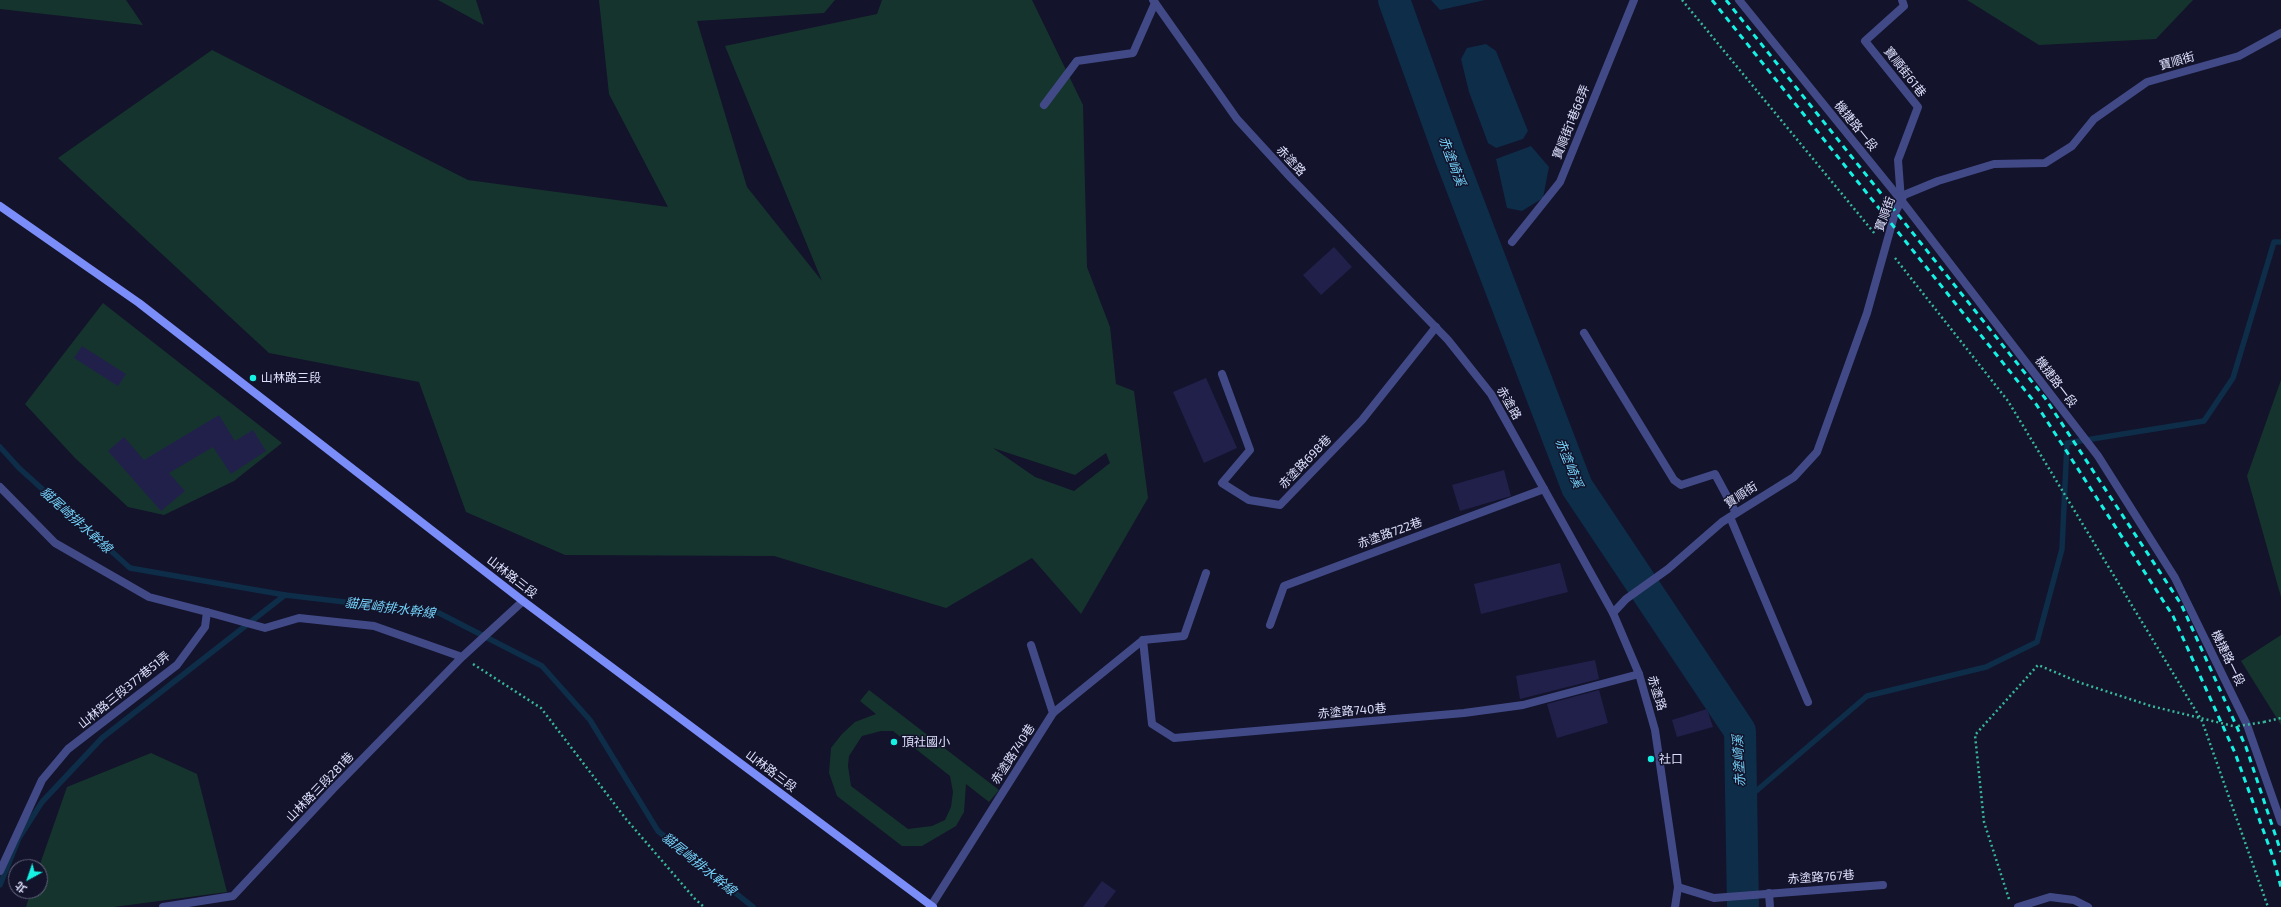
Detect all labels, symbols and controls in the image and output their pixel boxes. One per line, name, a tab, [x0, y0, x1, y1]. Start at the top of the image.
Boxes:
street label: 寶順街61巷	[1881, 44, 1929, 100]
street label: 寶順街	[2158, 49, 2196, 73]
street label: 寶順街1巷68弄	[1550, 83, 1592, 161]
street label: 機捷路一段	[1832, 98, 1880, 154]
water label: 赤塗崎溪	[1435, 134, 1469, 188]
street label: 赤塗路	[1273, 143, 1309, 179]
street label: 寶順街	[1872, 195, 1898, 233]
street label: 機捷路一段	[2032, 354, 2080, 410]
place label: 山林路三段	[261, 371, 321, 385]
marker: 山林路三段	[248, 373, 258, 383]
street label: 赤塗路	[1494, 384, 1524, 422]
street label: 赤塗路698巷	[1276, 432, 1334, 492]
water label: 赤塗崎溪	[1552, 436, 1586, 490]
street label: 寶順街	[1722, 479, 1760, 511]
water label: 貓尾崎排水幹線	[37, 484, 115, 556]
street label: 赤塗路722巷	[1356, 515, 1424, 551]
street label: 山林路三段	[484, 553, 540, 601]
water label: 貓尾崎排水幹線	[344, 595, 436, 621]
street label: 機捷路一段	[2208, 628, 2248, 688]
street label: 山林路三段377巷51弄	[75, 648, 173, 732]
street label: 赤塗路	[1645, 674, 1669, 712]
street label: 赤塗路740巷	[1317, 701, 1387, 721]
street label: 赤塗路740巷	[988, 721, 1038, 787]
place label: 頂社國小	[902, 735, 950, 749]
water label: 赤塗崎溪	[1730, 735, 1748, 787]
marker: 頂社國小	[889, 737, 899, 747]
street label: 山林路三段	[743, 747, 799, 795]
street label: 山林路三段281巷	[283, 749, 357, 825]
place label: 社口	[1659, 752, 1683, 766]
marker: 社口	[1646, 754, 1656, 764]
water label: 貓尾崎排水幹線	[659, 829, 739, 899]
north arrow	[8, 859, 48, 899]
street label: 赤塗路767巷	[1787, 867, 1855, 887]
text: 北	[12, 879, 29, 896]

